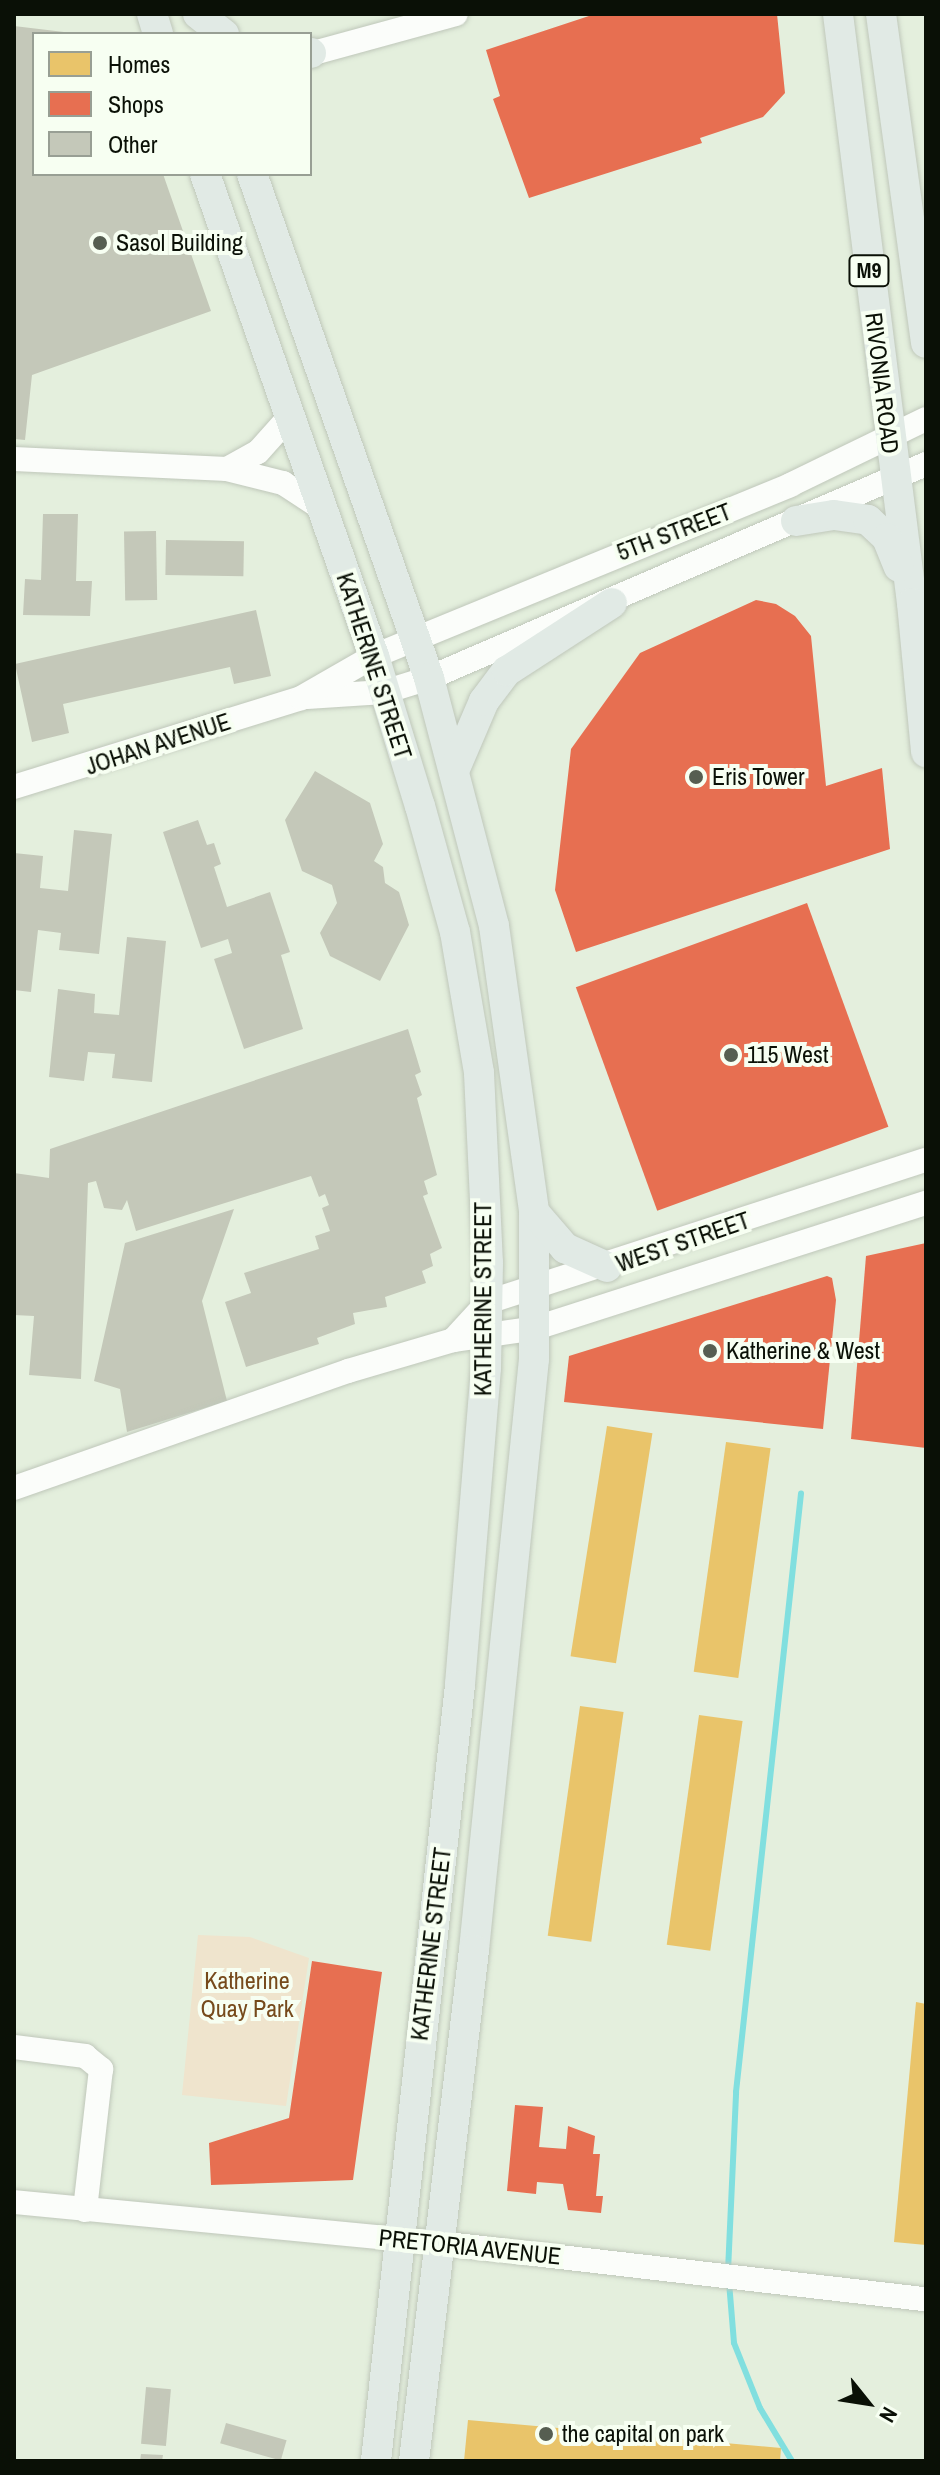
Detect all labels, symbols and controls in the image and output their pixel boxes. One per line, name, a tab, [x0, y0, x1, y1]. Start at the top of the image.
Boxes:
legend	[32, 32, 312, 176]
text: Homes	[108, 48, 170, 80]
text: Shops	[108, 88, 164, 120]
text: Other	[108, 128, 157, 160]
place label: Sasol Building	[116, 229, 243, 257]
marker: Sasol Building	[91, 234, 109, 252]
road number: M9	[847, 253, 891, 289]
street label: RIVONIA ROAD	[859, 310, 905, 456]
street label: 5TH STREET	[613, 497, 735, 567]
street label: KATHERINE STREET	[330, 569, 418, 763]
street label: JOHAN AVENUE	[81, 707, 235, 781]
place label: Eris Tower	[712, 763, 805, 791]
marker: Eris Tower	[687, 768, 705, 786]
place label: 115 West	[747, 1041, 828, 1069]
marker: 115 West	[722, 1046, 740, 1064]
street label: KATHERINE STREET	[469, 1202, 497, 1396]
street label: WEST STREET	[612, 1206, 754, 1278]
place label: Katherine & West	[726, 1337, 880, 1365]
marker: Katherine & West	[701, 1342, 719, 1360]
street label: KATHERINE STREET	[405, 1846, 457, 2042]
park label: Katherine Quay Park	[201, 1967, 293, 2023]
street label: PRETORIA AVENUE	[376, 2223, 564, 2271]
north arrow	[828, 2363, 908, 2443]
text: N	[873, 2402, 905, 2428]
place label: the capital on park	[562, 2420, 724, 2448]
marker: the capital on park	[537, 2425, 555, 2443]

